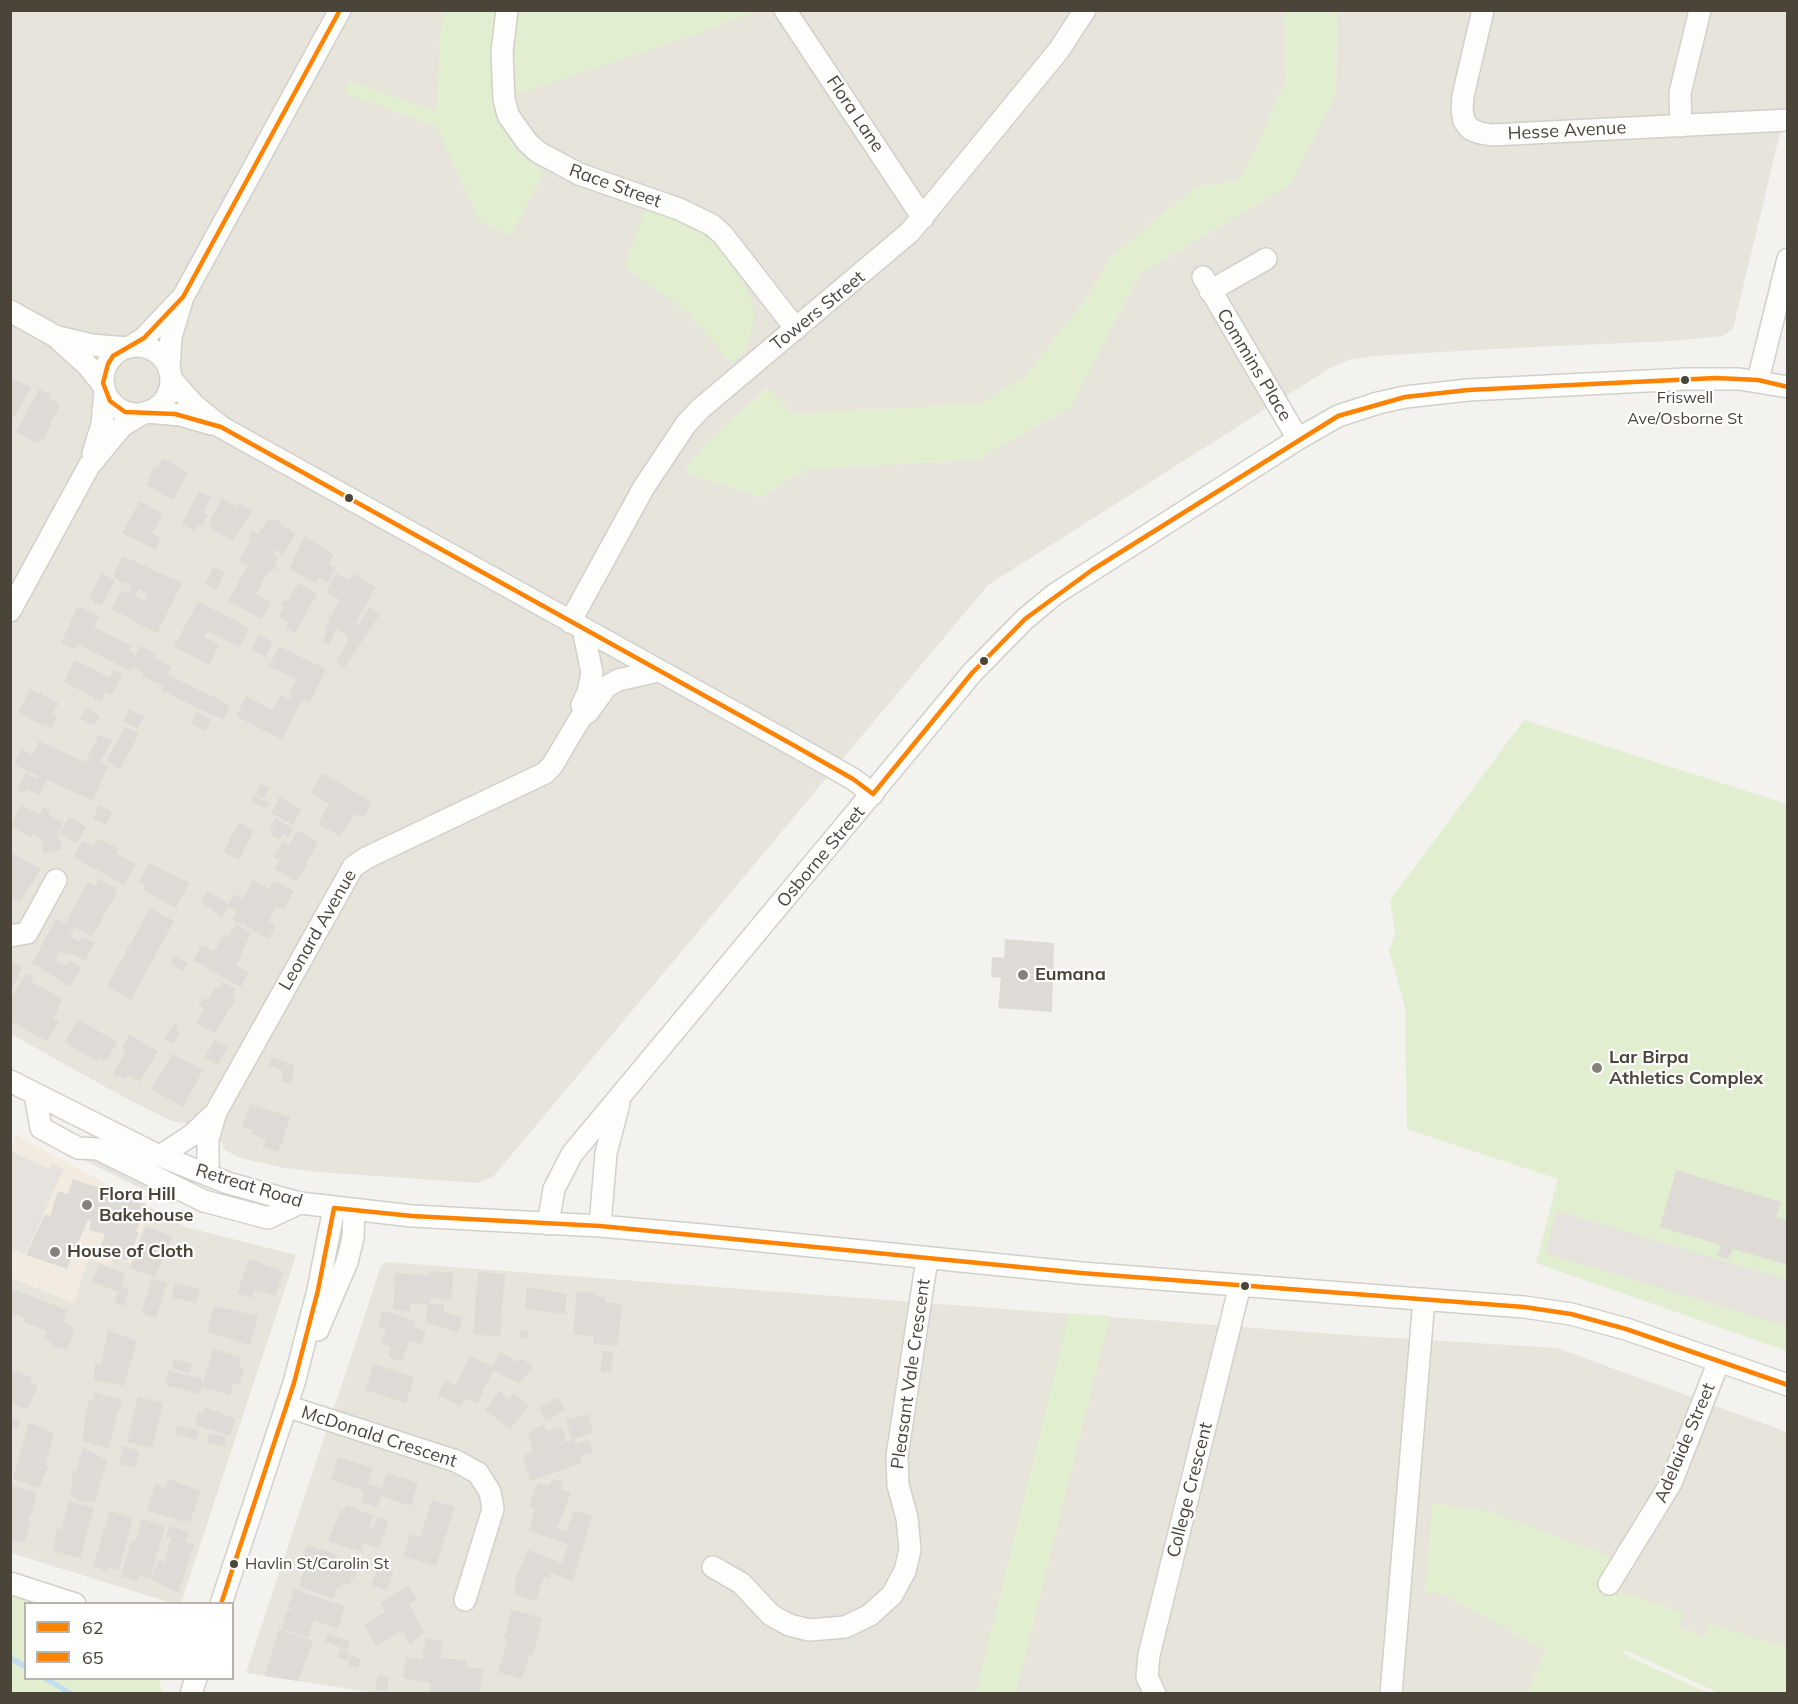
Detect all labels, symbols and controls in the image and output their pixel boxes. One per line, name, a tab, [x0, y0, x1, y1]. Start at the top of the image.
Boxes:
street label: Flora Lane	[822, 72, 888, 156]
street label: Hesse Avenue	[1507, 117, 1627, 145]
street label: Race Street	[566, 159, 664, 213]
street label: Towers Street	[767, 266, 869, 356]
street label: Commins Place	[1212, 305, 1296, 425]
marker: Friswell Ave/Osborne St	[1679, 374, 1691, 386]
place label: Friswell Ave/Osborne St	[1627, 388, 1743, 426]
unlabelled marker	[343, 492, 355, 504]
unlabelled marker	[978, 655, 990, 667]
street label: Osborne Street	[772, 802, 870, 912]
street label: Leonard Avenue	[275, 866, 361, 994]
place label: Eumana	[1035, 964, 1106, 986]
marker: Eumana	[1016, 968, 1030, 982]
place label: Lar Birpa Athletics Complex	[1609, 1047, 1763, 1090]
marker: Lar Birpa Athletics Complex	[1590, 1061, 1604, 1075]
street label: Retreat Road	[193, 1160, 305, 1212]
place label: Flora Hill Bakehouse	[99, 1184, 193, 1226]
marker: Flora Hill Bakehouse	[80, 1198, 94, 1212]
place label: House of Cloth	[67, 1241, 194, 1263]
marker: House of Cloth	[48, 1245, 62, 1259]
street label: Pleasant Vale Crescent	[887, 1278, 935, 1470]
unlabelled marker	[1239, 1280, 1251, 1292]
street label: Adelaide Street	[1650, 1380, 1720, 1506]
street label: McDonald Crescent	[299, 1402, 459, 1472]
street label: College Crescent	[1163, 1420, 1217, 1560]
place label: Havlin St/Carolin St	[245, 1554, 389, 1574]
marker: Havlin St/Carolin St	[228, 1558, 240, 1570]
legend	[24, 1602, 234, 1680]
text: 62	[82, 1616, 104, 1639]
text: 65	[82, 1646, 104, 1669]

